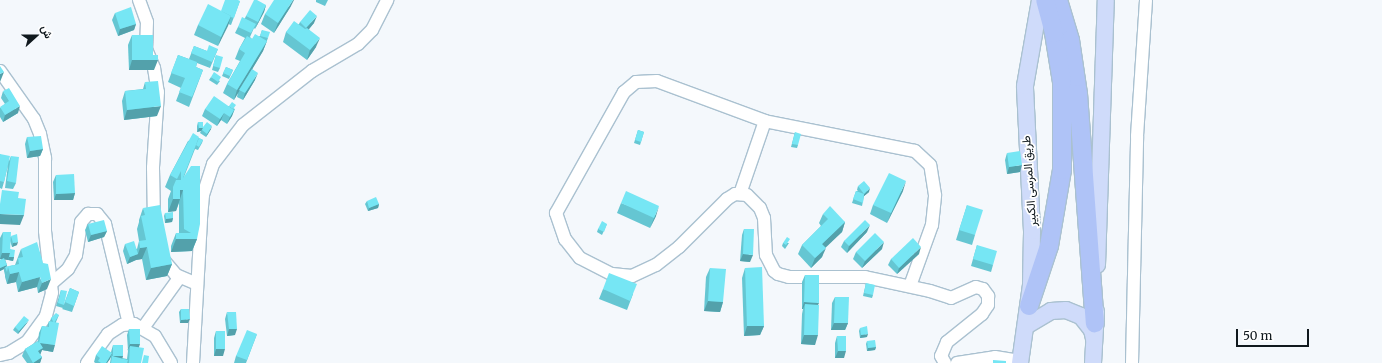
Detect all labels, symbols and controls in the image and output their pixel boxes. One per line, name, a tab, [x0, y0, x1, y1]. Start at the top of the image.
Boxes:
north arrow	[16, 16, 56, 56]
text: ش	[38, 23, 56, 40]
street label: طريق المرسى الكبير	[1019, 135, 1039, 227]
scale bar	[1238, 321, 1311, 347]
text: 50 m	[1243, 328, 1272, 343]

